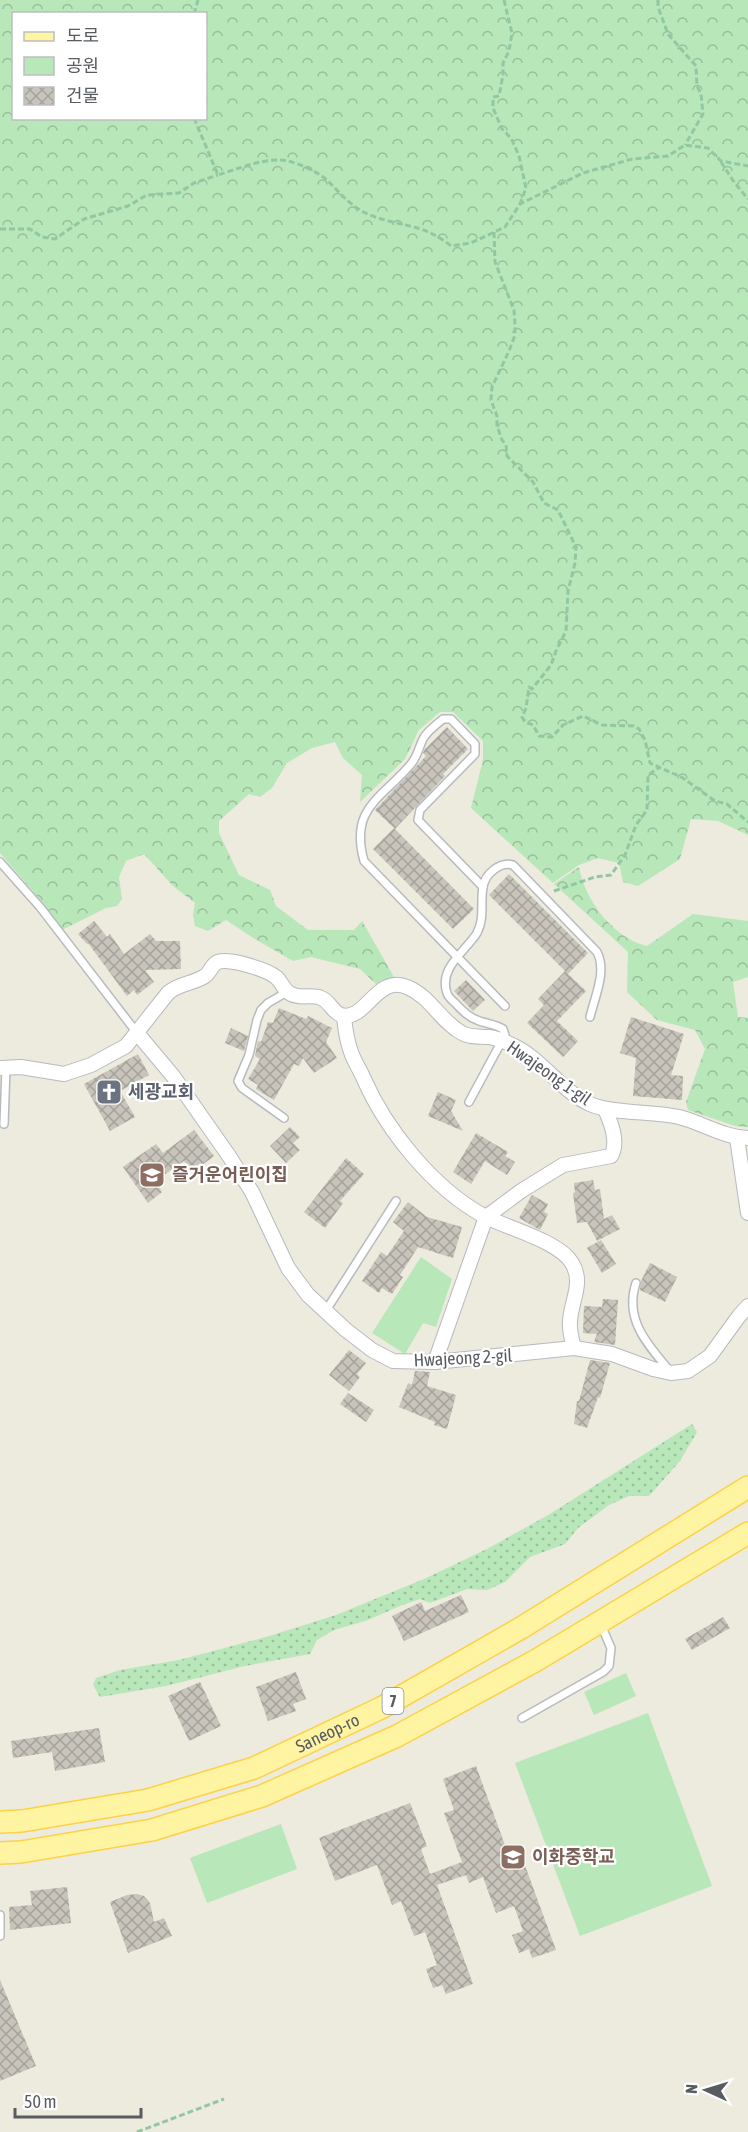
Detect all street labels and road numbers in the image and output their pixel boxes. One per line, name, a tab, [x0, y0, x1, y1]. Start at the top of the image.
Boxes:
street label: Hwajeong 1-gil	[503, 1036, 596, 1109]
street label: Hwajeong 2-gil	[413, 1344, 513, 1371]
road number: 7	[382, 1688, 404, 1714]
street label: Saneop-ro	[292, 1709, 363, 1757]

